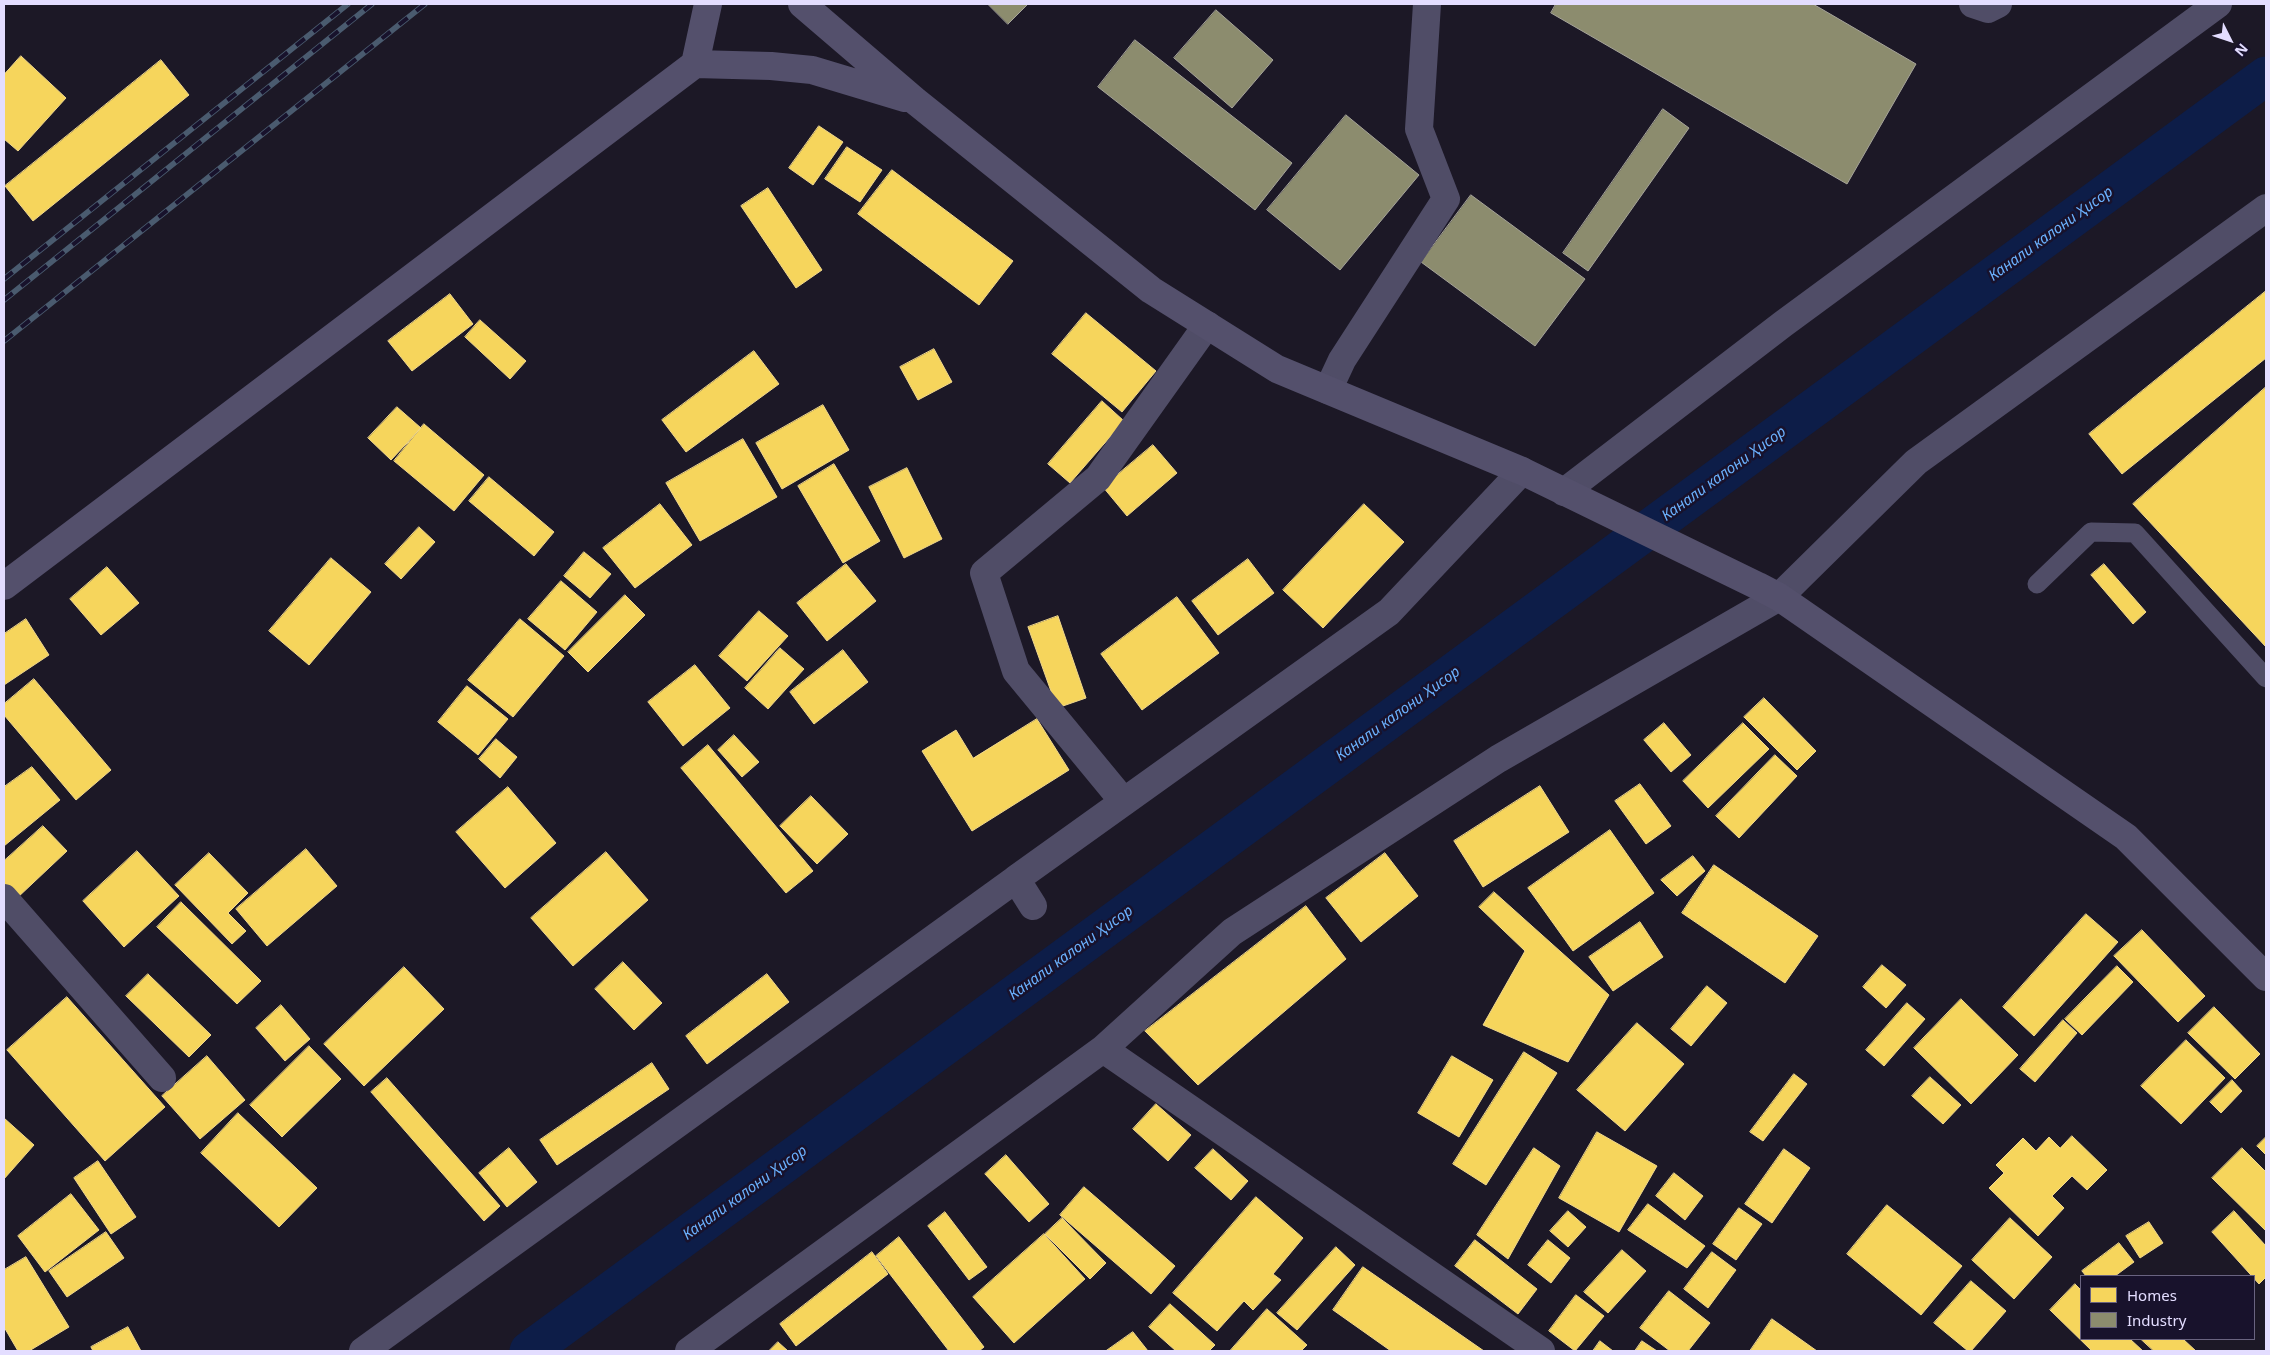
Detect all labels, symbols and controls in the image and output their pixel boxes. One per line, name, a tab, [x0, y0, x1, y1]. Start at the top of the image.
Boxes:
north arrow	[2205, 15, 2255, 65]
text: N	[2231, 40, 2253, 61]
water label: Канали калони Ҳисор	[1985, 183, 2117, 285]
water label: Канали калони Ҳисор	[1658, 423, 1790, 525]
water label: Канали калони Ҳисор	[1332, 663, 1464, 765]
water label: Канали калони Ҳисор	[1005, 902, 1137, 1004]
water label: Канали калони Ҳисор	[679, 1142, 811, 1244]
legend	[2080, 1275, 2255, 1340]
text: Homes	[2127, 1285, 2177, 1305]
text: Industry	[2127, 1310, 2186, 1330]

